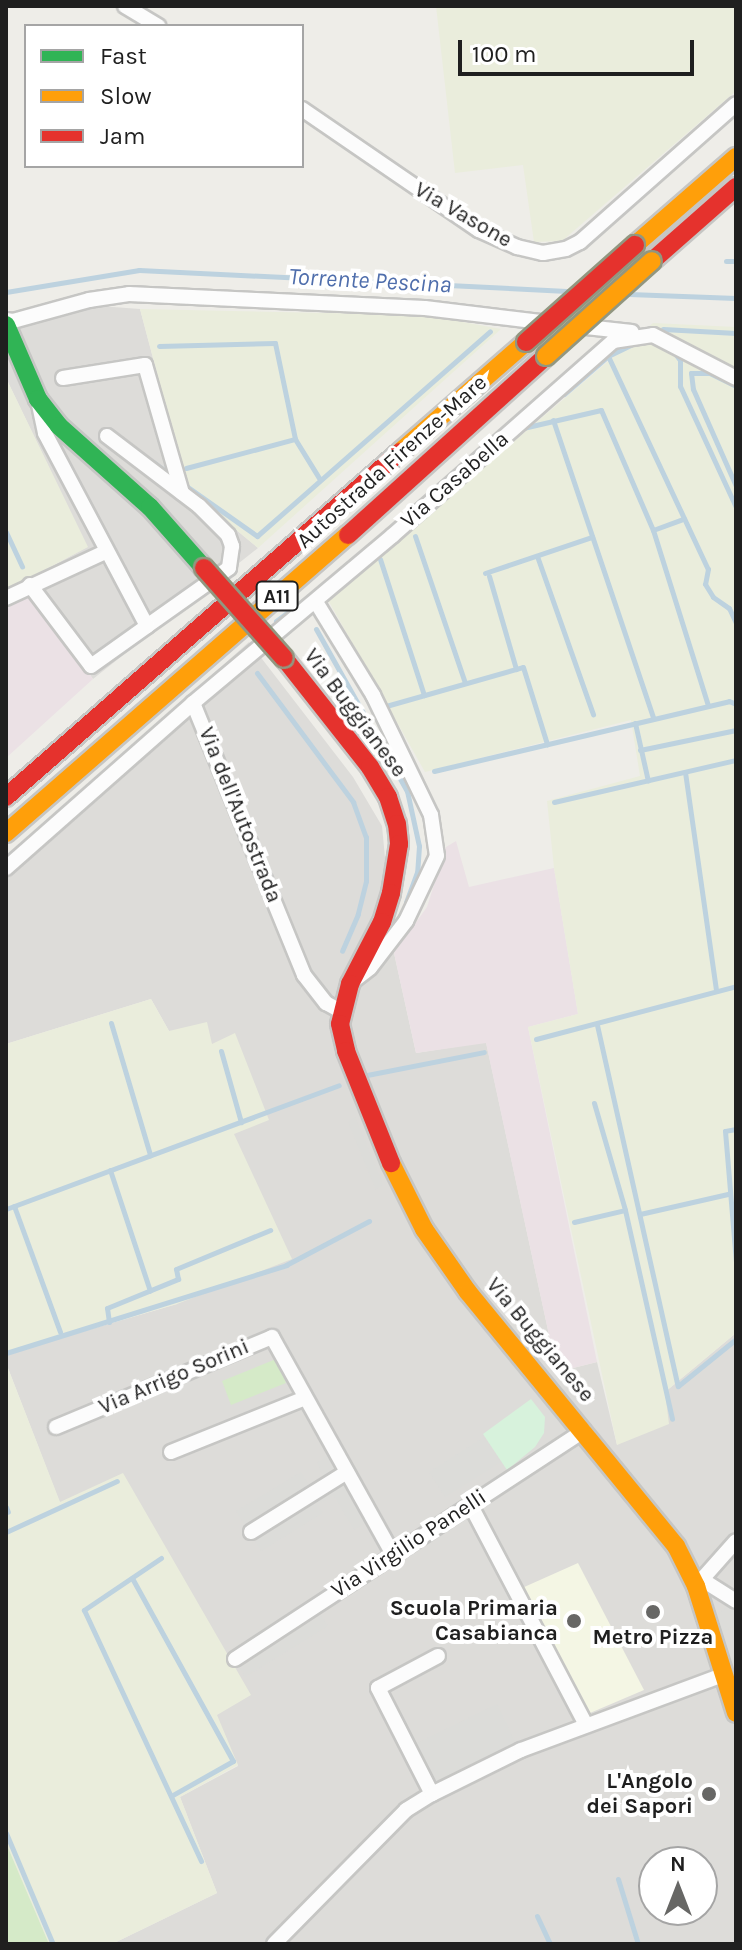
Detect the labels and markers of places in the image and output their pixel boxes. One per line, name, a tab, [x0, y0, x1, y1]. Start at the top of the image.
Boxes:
place label: Scuola Primaria Casabianca	[390, 1595, 558, 1646]
marker: Metro Pizza	[644, 1603, 662, 1621]
marker: Scuola Primaria Casabianca	[565, 1612, 583, 1630]
place label: Metro Pizza	[593, 1625, 713, 1651]
place label: L'Angolo dei Sapori	[586, 1768, 693, 1820]
marker: L'Angolo dei Sapori	[700, 1785, 718, 1803]

